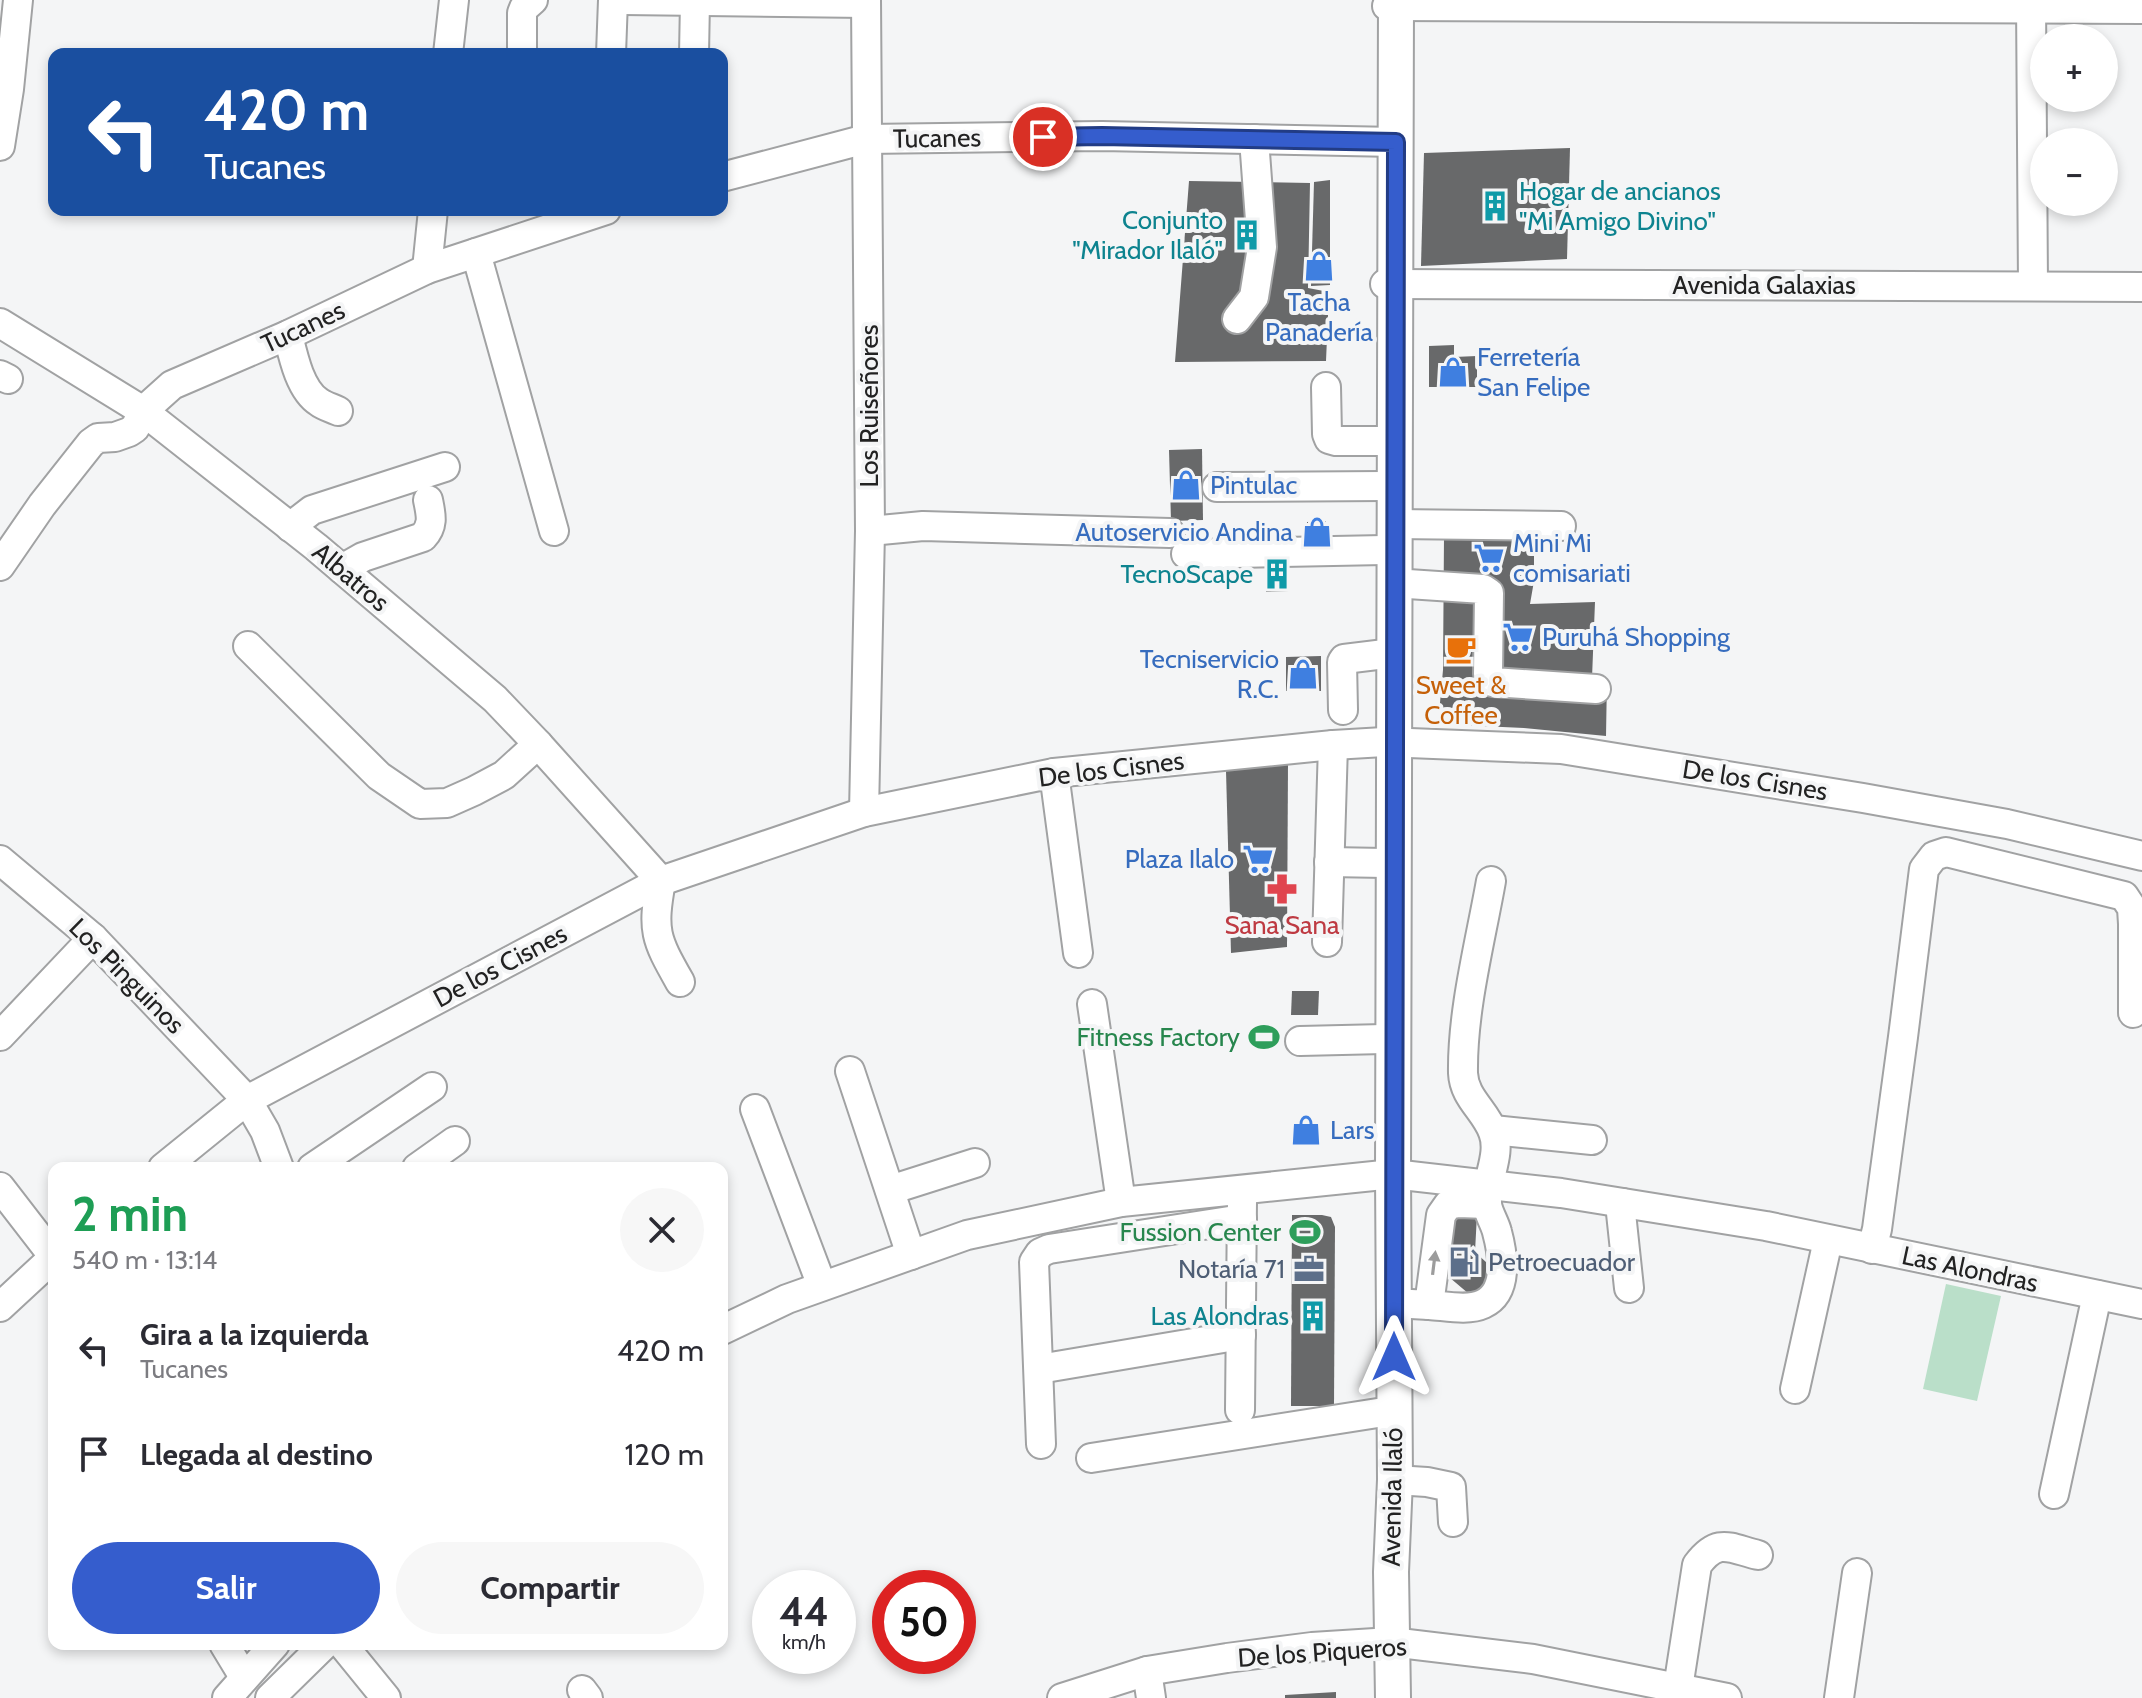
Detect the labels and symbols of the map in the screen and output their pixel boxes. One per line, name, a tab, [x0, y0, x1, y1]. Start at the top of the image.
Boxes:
pin	[1009, 103, 1077, 171]
street label: Tucanes	[893, 121, 982, 155]
place label: Hogar de ancianos "Mi Amigo Divino"	[1519, 175, 1721, 237]
building icon: Hogar de ancianos "Mi Amigo Divino"	[1478, 189, 1512, 223]
place label: Conjunto "Mirador Ilaló"	[1072, 204, 1223, 266]
building icon: Conjunto "Mirador Ilaló"	[1230, 218, 1264, 252]
shop icon: Tacha Panadería	[1302, 249, 1336, 283]
street label: Avenida Galaxias	[1672, 269, 1856, 301]
place label: Tacha Panadería	[1265, 286, 1373, 348]
street label: Tucanes	[256, 294, 350, 360]
street label: Los Ruiseñores	[853, 324, 885, 488]
place label: Ferretería San Felipe	[1477, 341, 1590, 403]
shop icon: Ferretería San Felipe	[1436, 355, 1470, 389]
shop icon: Pintulac	[1169, 468, 1203, 502]
place label: Pintulac	[1210, 469, 1298, 501]
shop icon: Autoservicio Andina	[1300, 515, 1334, 549]
place label: Autoservicio Andina	[1075, 516, 1294, 548]
place label: Mini Mi comisariati	[1513, 527, 1631, 589]
street label: Albatros	[306, 536, 396, 618]
supermarket icon: Mini Mi comisariati	[1472, 541, 1506, 575]
building icon: TecnoScape	[1260, 557, 1294, 591]
place label: TecnoScape	[1120, 558, 1253, 590]
supermarket icon: Puruhá Shopping	[1501, 620, 1535, 654]
place label: Puruhá Shopping	[1542, 621, 1731, 653]
cafe icon: Sweet & Coffee	[1444, 632, 1478, 666]
place label: Tecniservicio R.C.	[1140, 643, 1279, 705]
shop icon: Tecniservicio R.C.	[1286, 657, 1320, 691]
place label: Sweet & Coffee	[1416, 669, 1506, 731]
street label: De los Cisnes	[1036, 744, 1186, 794]
street label: De los Cisnes	[1680, 753, 1830, 807]
supermarket icon: Plaza Ilalo	[1241, 842, 1275, 876]
place label: Plaza Ilalo	[1125, 843, 1234, 875]
pharmacy icon: Sana Sana	[1265, 872, 1299, 906]
place label: Sana Sana	[1224, 909, 1340, 941]
street label: Los Pinguinos	[63, 912, 192, 1041]
street label: De los Cisnes	[428, 917, 572, 1015]
sports icon: Fitness Factory	[1247, 1020, 1281, 1054]
place label: Fitness Factory	[1076, 1021, 1240, 1053]
shop icon: Lars	[1289, 1113, 1323, 1147]
place label: Lars	[1330, 1114, 1375, 1146]
sports icon: Fussion Center	[1288, 1215, 1322, 1249]
place label: Fussion Center	[1120, 1216, 1282, 1248]
street label: Las Alondras	[1899, 1239, 2041, 1299]
fuel station icon: Petroecuador	[1447, 1245, 1481, 1279]
place label: Petroecuador	[1488, 1246, 1636, 1278]
one-way arrow	[1428, 1250, 1441, 1275]
office icon: Notaría 71	[1292, 1252, 1326, 1286]
place label: Notaría 71	[1178, 1253, 1285, 1285]
building icon: Las Alondras	[1296, 1299, 1330, 1333]
place label: Las Alondras	[1150, 1300, 1289, 1332]
position arrow	[1352, 1315, 1436, 1399]
street label: Avenida Ilaló	[1375, 1427, 1409, 1567]
speed limit sign: 50	[872, 1570, 976, 1674]
street label: De los Piqueros	[1236, 1630, 1408, 1674]

